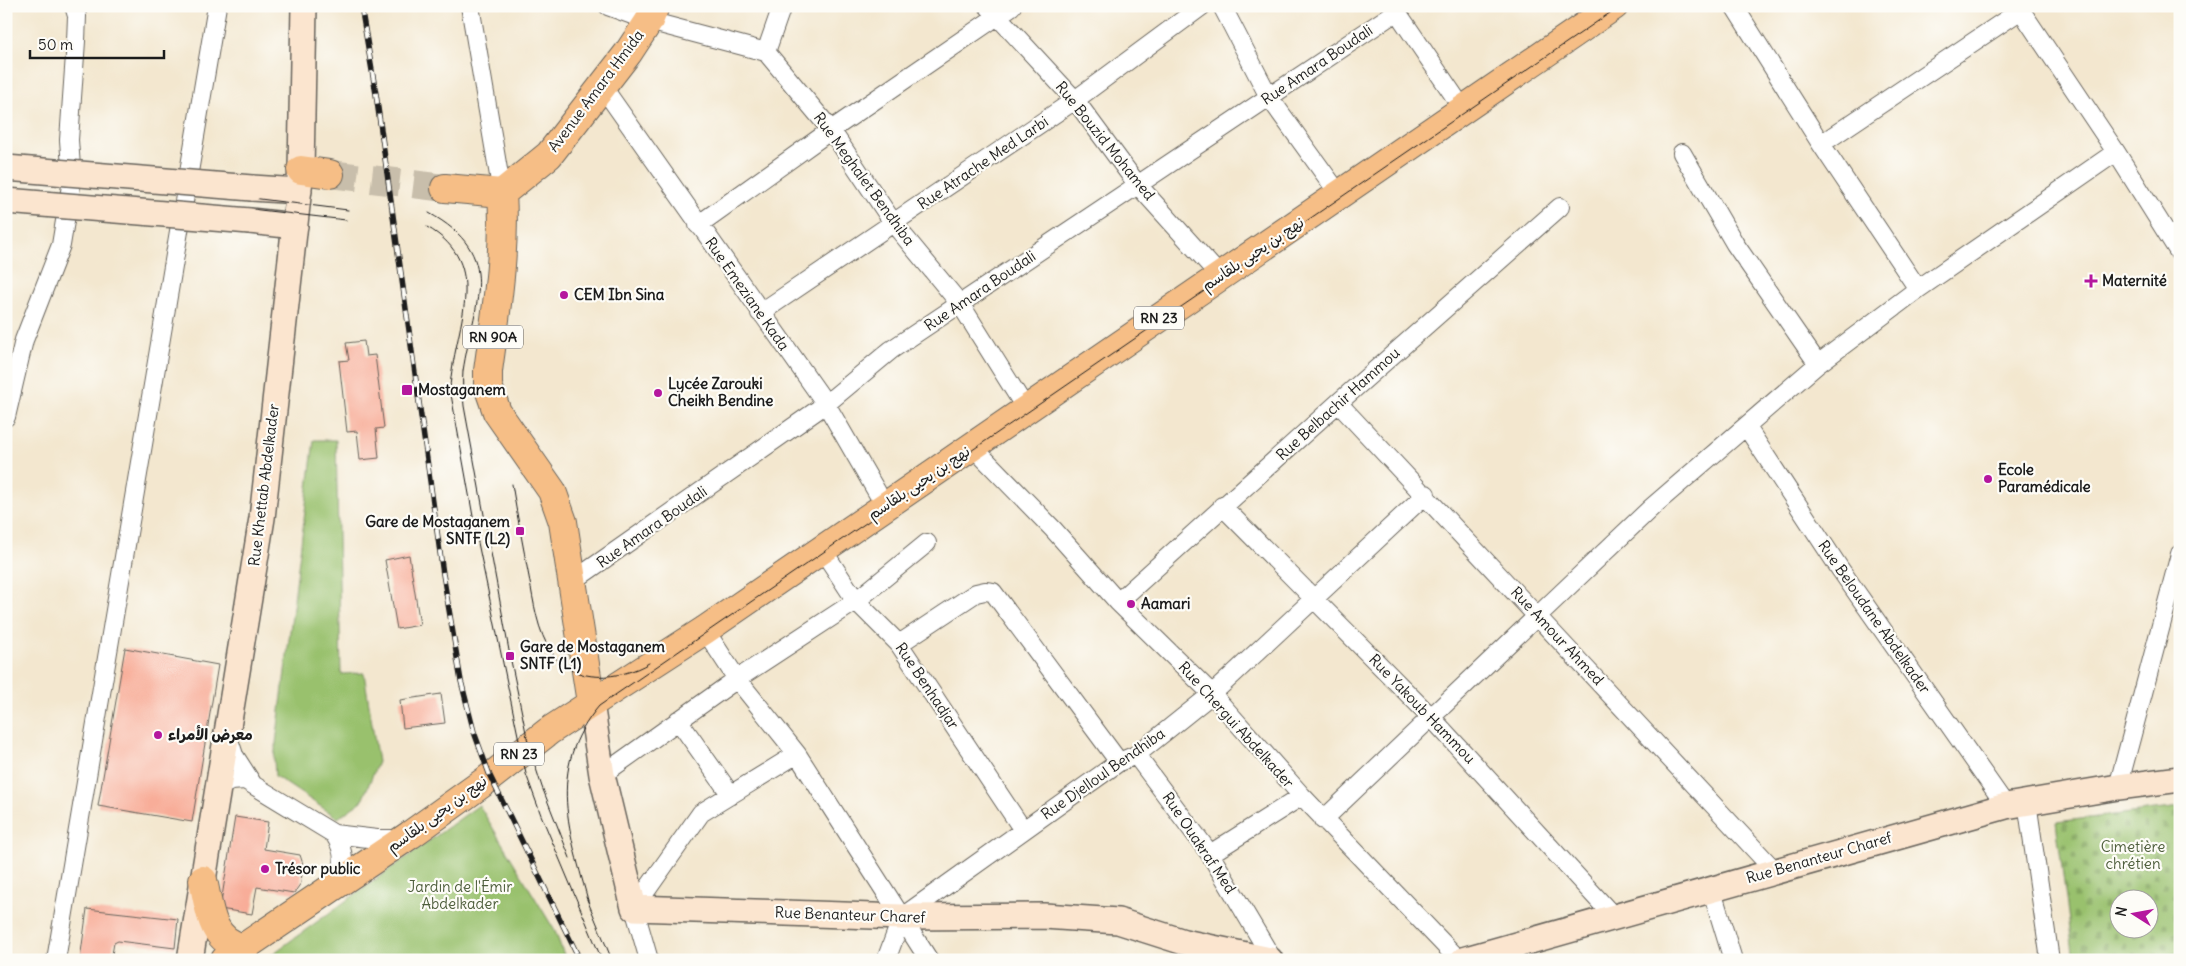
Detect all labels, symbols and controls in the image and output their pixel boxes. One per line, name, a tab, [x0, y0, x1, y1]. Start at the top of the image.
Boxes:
street label: Rue Amara Boudali	[1257, 20, 1376, 109]
street label: Avenue Amara Hmida	[543, 26, 648, 156]
scale bar	[30, 28, 164, 60]
text: 50 m	[38, 35, 73, 54]
street label: Rue Bouzid Mohamed	[1052, 77, 1159, 204]
street label: Rue Meghalet Bendhiba	[810, 108, 919, 249]
street label: Rue Atrache Med Larbi	[914, 112, 1052, 213]
street label: نهج بن يحيى بلقاسم	[1198, 212, 1309, 297]
street label: Rue Emeziane Kada	[701, 233, 794, 354]
street label: Rue Amara Boudali	[920, 246, 1039, 335]
place label: Maternité	[2102, 271, 2167, 290]
marker: Maternité	[2084, 274, 2098, 288]
place label: CEM Ibn Sina	[574, 285, 665, 304]
marker: CEM Ibn Sina	[558, 289, 570, 301]
road number: RN 23	[1134, 306, 1184, 330]
road number: RN 90A	[463, 326, 523, 348]
street label: Rue Belbachir Hammou	[1272, 343, 1404, 464]
place label: Lycée Zarouki Cheikh Bendine	[668, 374, 773, 410]
place label: Mostaganem	[418, 380, 506, 400]
marker: Mostaganem	[400, 383, 414, 397]
marker: Lycée Zarouki Cheikh Bendine	[652, 387, 664, 399]
street label: Rue Khettab Abdelkader	[244, 403, 283, 567]
street label: نهج بن يحيى بلقاسم	[864, 441, 975, 526]
place label: Ecole Paramédicale	[1998, 460, 2091, 496]
marker: Ecole Paramédicale	[1982, 473, 1994, 485]
street label: Rue Amara Boudali	[593, 481, 711, 572]
place label: Gare de Mostaganem SNTF (L2)	[365, 512, 510, 549]
marker: Gare de Mostaganem SNTF (L2)	[514, 525, 526, 537]
street label: Rue Beloudane Abdelkader	[1814, 536, 1935, 697]
street label: Rue Amour Ahmed	[1507, 582, 1608, 689]
place label: Aamari	[1141, 594, 1190, 613]
marker: Aamari	[1125, 598, 1137, 610]
place label: Gare de Mostaganem SNTF (L1)	[520, 637, 665, 674]
street label: Rue Benhadjar	[891, 639, 963, 733]
marker: Gare de Mostaganem SNTF (L1)	[504, 650, 516, 662]
street label: Rue Yakoub Hammou	[1365, 650, 1480, 768]
street label: Rue Chergui Abdelkader	[1175, 658, 1298, 792]
street label: Rue Djelloul Bendhiba	[1037, 723, 1169, 824]
place label: معرض الأمراء	[168, 724, 253, 744]
marker: معرض الأمراء	[152, 729, 164, 741]
road number: RN 23	[494, 742, 544, 766]
street label: نهج بن يحيى بلقاسم	[383, 771, 492, 859]
street label: Rue Ouakraf Med	[1158, 788, 1240, 897]
street label: Rue Benanteur Charef	[1744, 827, 1895, 887]
park label: Cimetière chrétien	[2101, 837, 2165, 873]
place label: Trésor public	[275, 859, 361, 879]
marker: Trésor public	[259, 863, 271, 875]
park label: Jardin de l'Émir Abdelkader	[408, 877, 512, 913]
north arrow	[2108, 888, 2158, 938]
street label: Rue Benanteur Charef	[774, 902, 927, 927]
text: N	[2111, 905, 2131, 918]

